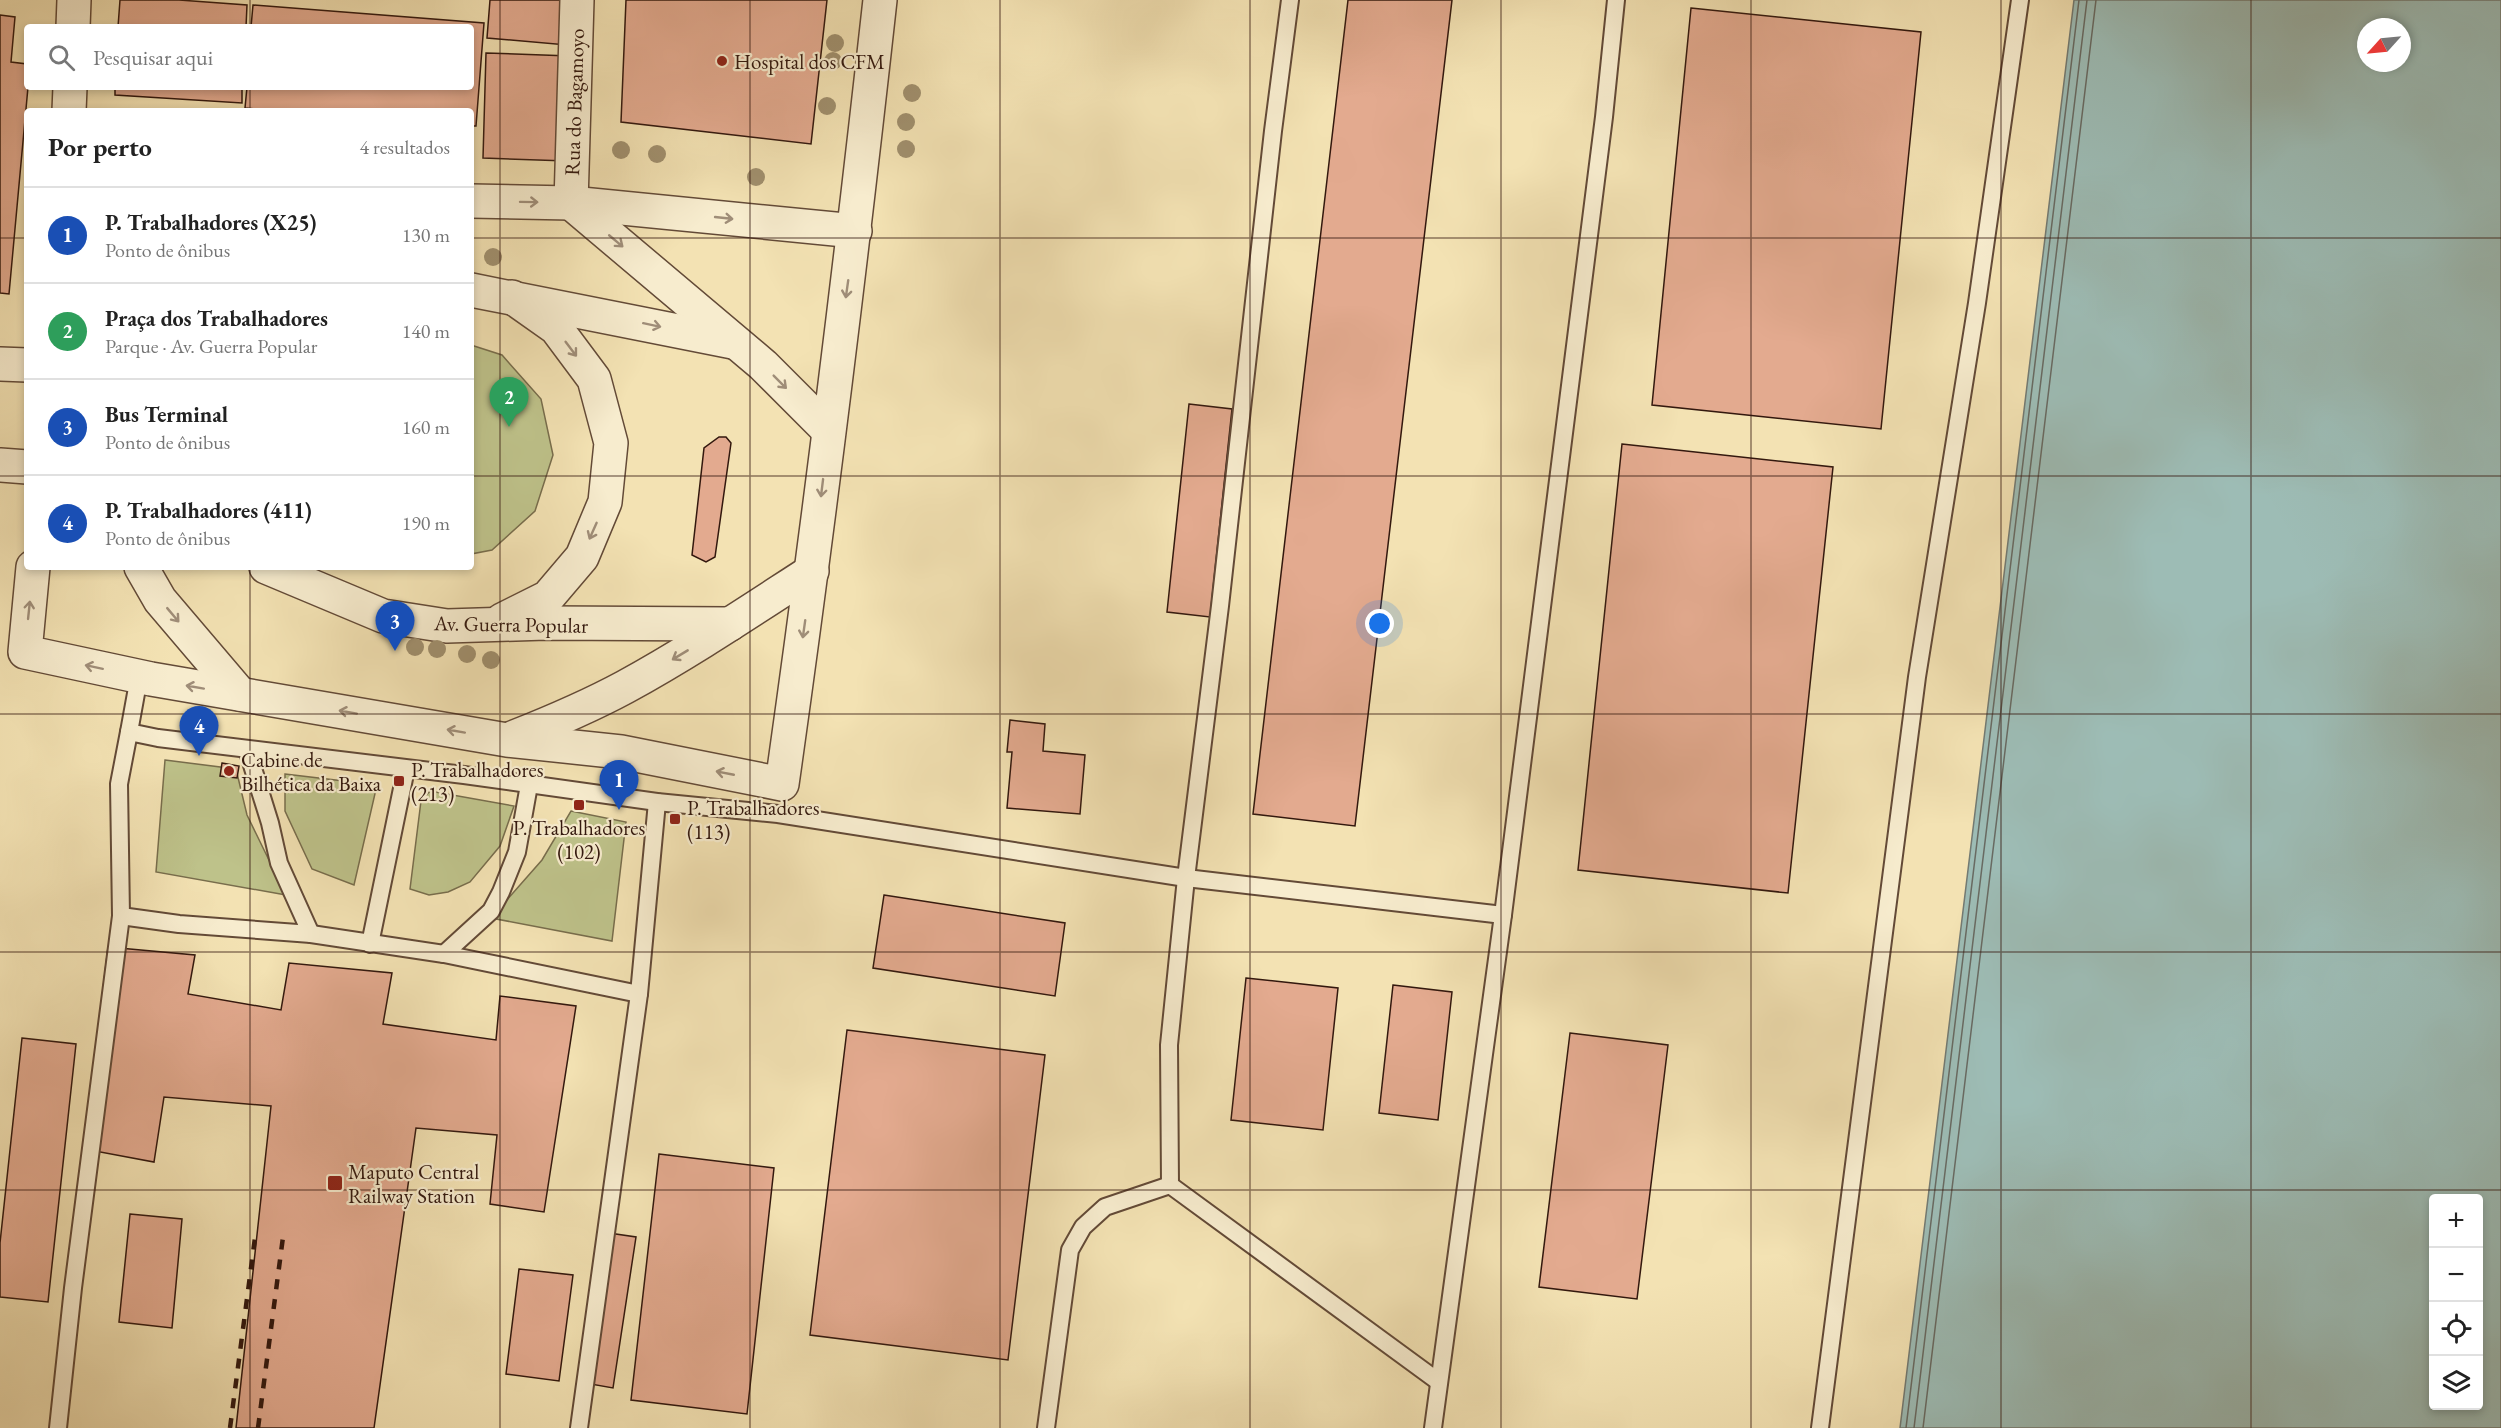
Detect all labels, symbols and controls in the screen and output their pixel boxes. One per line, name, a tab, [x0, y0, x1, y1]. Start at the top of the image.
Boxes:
north arrow	[2357, 18, 2411, 72]
search box	[24, 24, 474, 90]
street label: Rua do Bagamoyo	[558, 28, 590, 176]
icon: search	[45, 41, 78, 74]
text: Pesquisar aqui	[93, 43, 213, 72]
place label: Hospital dos CFM	[734, 48, 885, 75]
marker: Hospital dos CFM	[715, 54, 729, 68]
text: Por perto	[48, 130, 152, 164]
text: 4 resultados	[359, 134, 450, 160]
one-way arrow	[519, 197, 539, 208]
text: P. Trabalhadores (X25)	[105, 208, 317, 237]
one-way arrow	[713, 213, 733, 224]
text: 1	[62, 222, 73, 248]
text: 130 m	[402, 222, 450, 248]
one-way arrow	[608, 234, 623, 248]
text: Ponto de ônibus	[105, 237, 230, 263]
one-way arrow	[841, 279, 852, 298]
text: Praça dos Trabalhadores	[105, 304, 328, 333]
text: 2	[62, 318, 73, 344]
text: 140 m	[402, 318, 450, 344]
one-way arrow	[642, 320, 661, 331]
text: Parque · Av. Guerra Popular	[105, 333, 317, 359]
one-way arrow	[565, 341, 578, 357]
one-way arrow	[773, 375, 788, 390]
pin: 2	[490, 378, 528, 427]
text: Bus Terminal	[105, 400, 228, 429]
text: 3	[62, 414, 73, 440]
text: 160 m	[402, 414, 450, 440]
text: Ponto de ônibus	[105, 429, 230, 455]
one-way arrow	[816, 478, 827, 498]
text: P. Trabalhadores (411)	[105, 496, 312, 525]
text: 4	[62, 510, 73, 536]
text: 190 m	[402, 510, 450, 536]
one-way arrow	[587, 522, 598, 540]
text: Ponto de ônibus	[105, 525, 230, 551]
one-way arrow	[24, 600, 35, 620]
pin: 3	[376, 602, 414, 651]
one-way arrow	[166, 607, 180, 622]
street label: Av. Guerra Popular	[433, 609, 588, 639]
your location	[1365, 609, 1394, 638]
one-way arrow	[798, 619, 809, 639]
one-way arrow	[672, 650, 689, 662]
one-way arrow	[84, 661, 104, 672]
one-way arrow	[186, 681, 206, 692]
pin: 4	[180, 706, 218, 756]
one-way arrow	[338, 706, 358, 717]
one-way arrow	[447, 725, 467, 736]
place label: Cabine de Bilhética da Baixa	[241, 746, 382, 797]
place label: P. Trabalhadores (213)	[411, 756, 544, 807]
pin: 1	[600, 760, 638, 810]
marker: Cabine de Bilhética da Baixa	[222, 764, 236, 778]
one-way arrow	[716, 767, 735, 778]
marker: P. Trabalhadores (213)	[392, 774, 406, 788]
place label: P. Trabalhadores (113)	[687, 794, 820, 845]
marker: P. Trabalhadores (102)	[572, 798, 586, 812]
marker: P. Trabalhadores (113)	[668, 812, 682, 826]
place label: P. Trabalhadores (102)	[513, 814, 645, 865]
place label: Maputo Central Railway Station	[348, 1158, 479, 1209]
marker: Maputo Central Railway Station	[326, 1174, 344, 1192]
map controls	[2429, 1194, 2483, 1410]
button: +	[2429, 1194, 2483, 1248]
button: −	[2429, 1248, 2483, 1302]
button: locate	[2429, 1302, 2483, 1356]
button: layers	[2429, 1356, 2483, 1410]

